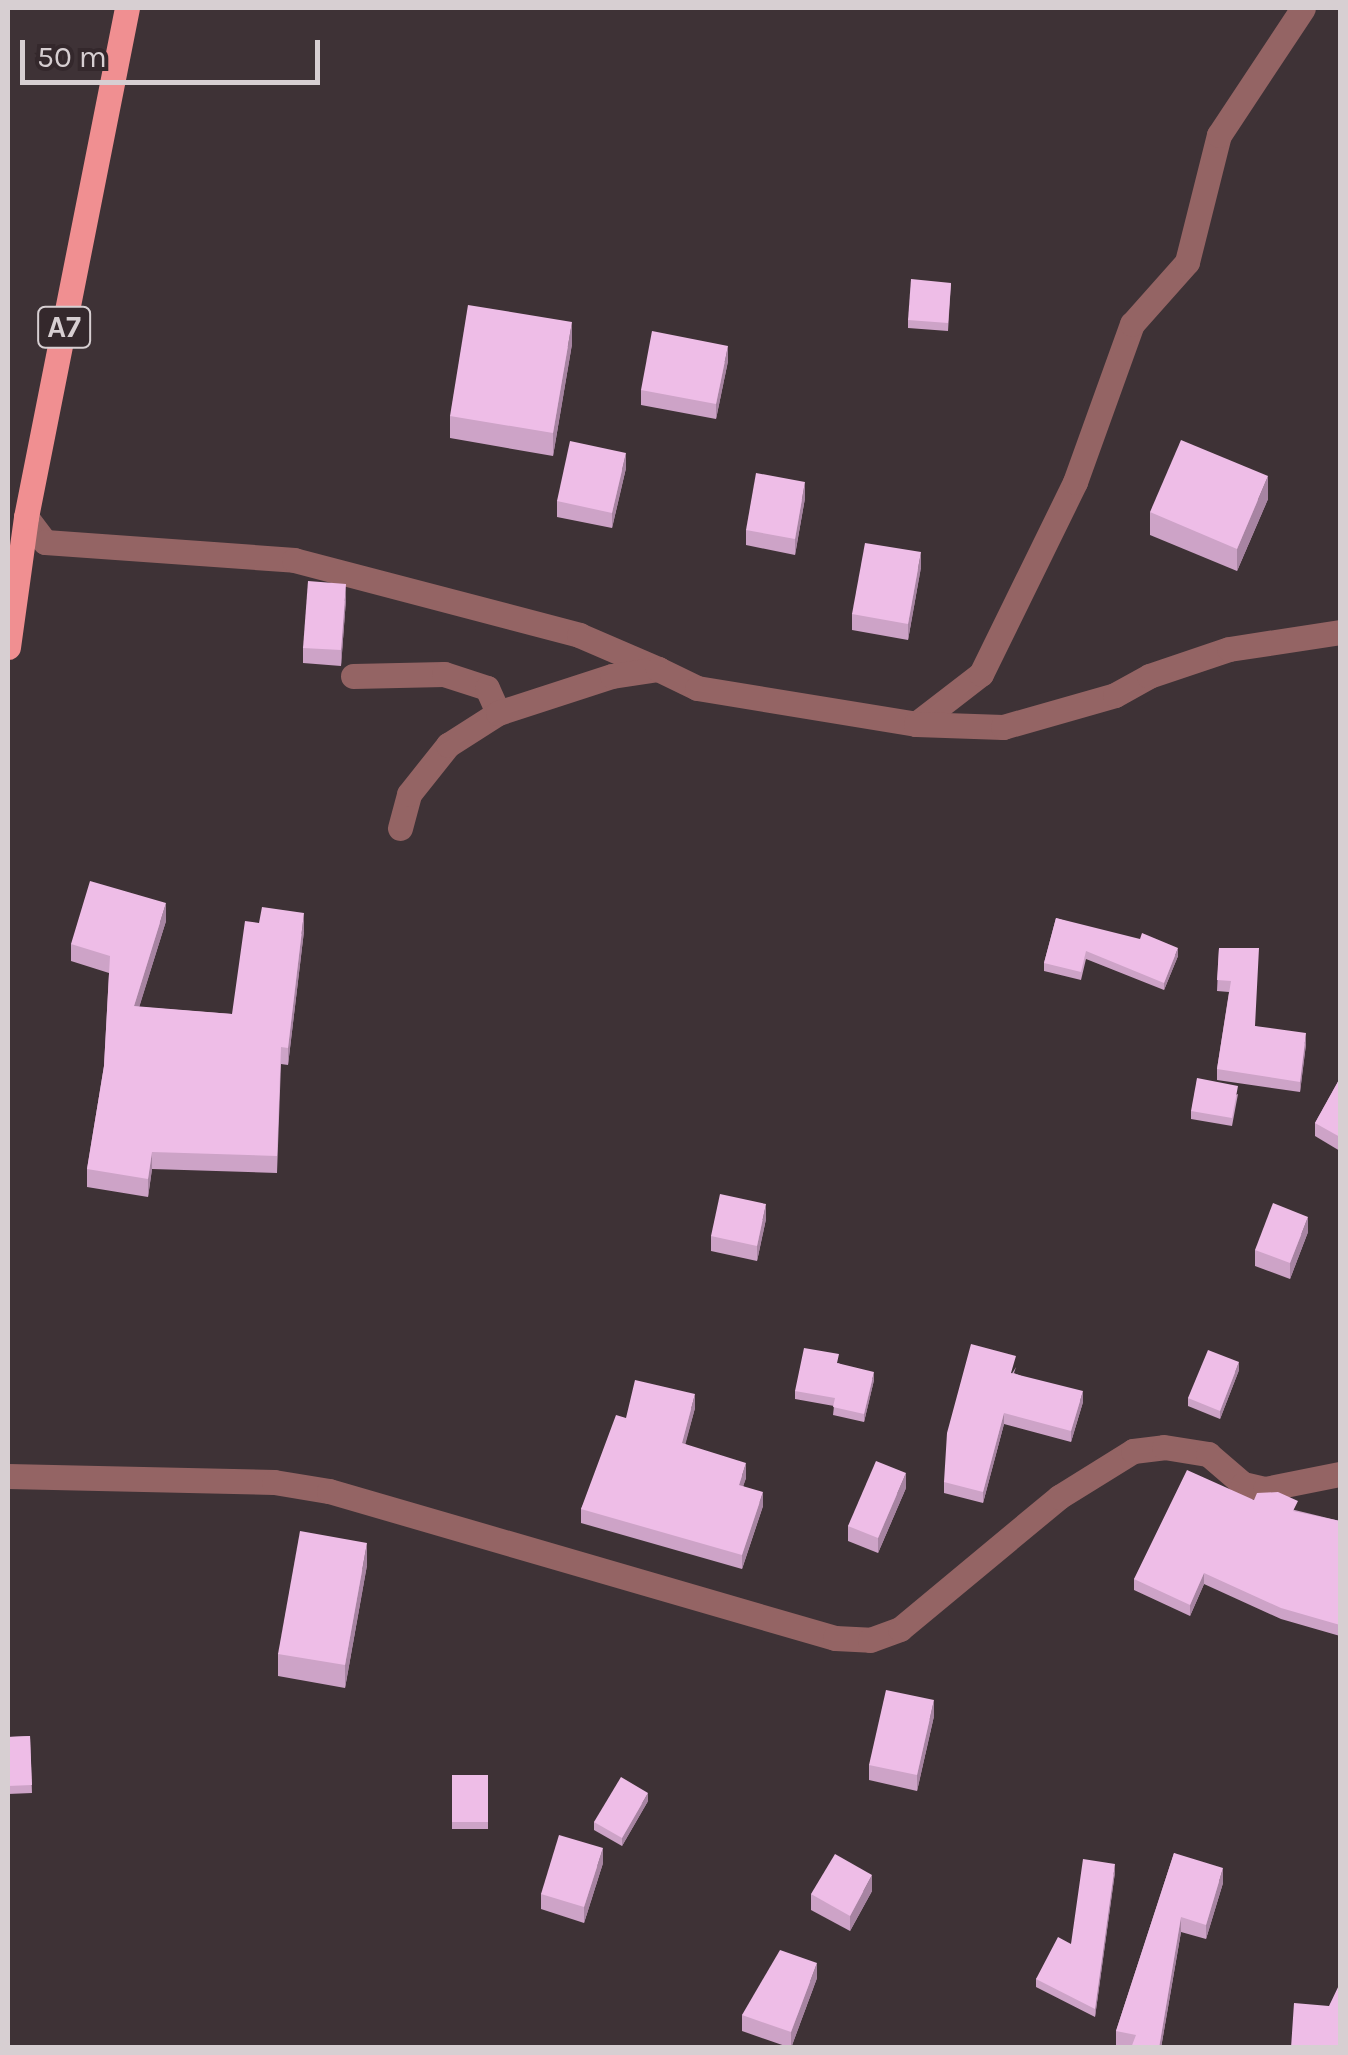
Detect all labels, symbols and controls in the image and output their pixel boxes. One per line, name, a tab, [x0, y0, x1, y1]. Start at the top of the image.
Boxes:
scale bar	[25, 20, 325, 82]
text: 50 m	[37, 39, 107, 75]
road number: A7	[36, 302, 92, 352]

